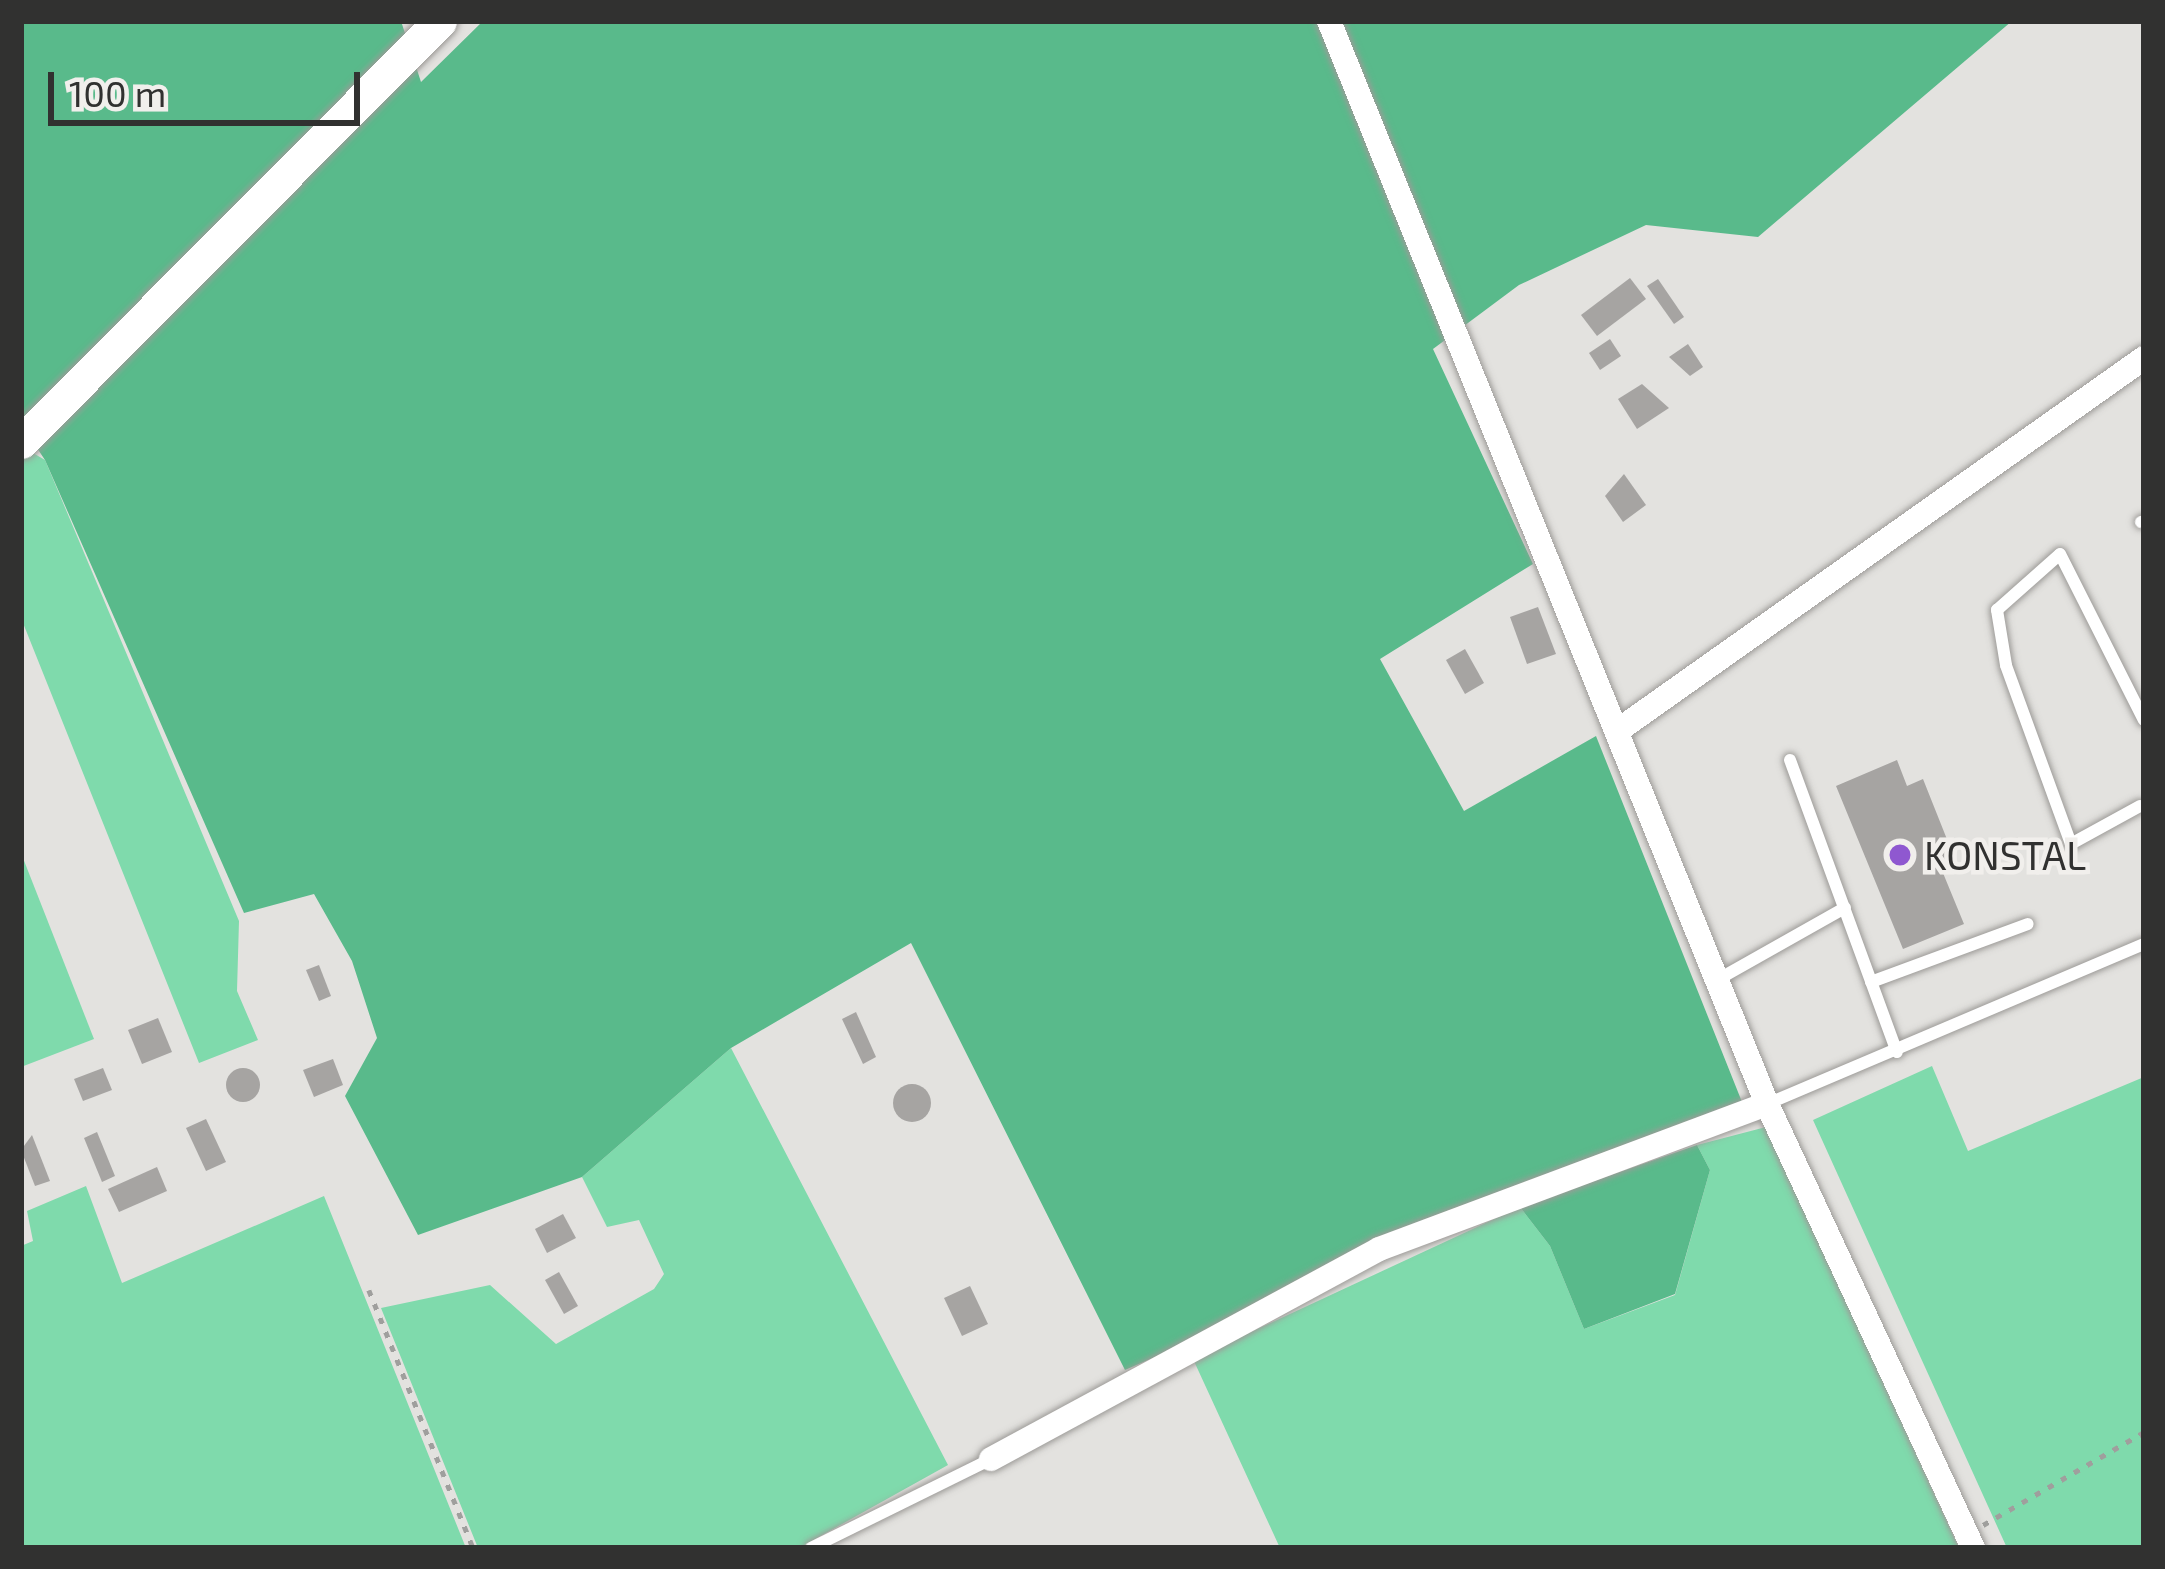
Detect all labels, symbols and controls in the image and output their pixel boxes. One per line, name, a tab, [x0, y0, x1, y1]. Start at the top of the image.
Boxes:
scale bar	[54, 48, 366, 122]
text: 100 m	[69, 71, 166, 114]
place label: KONSTAL	[1924, 832, 2086, 878]
marker: KONSTAL	[1887, 842, 1913, 868]

